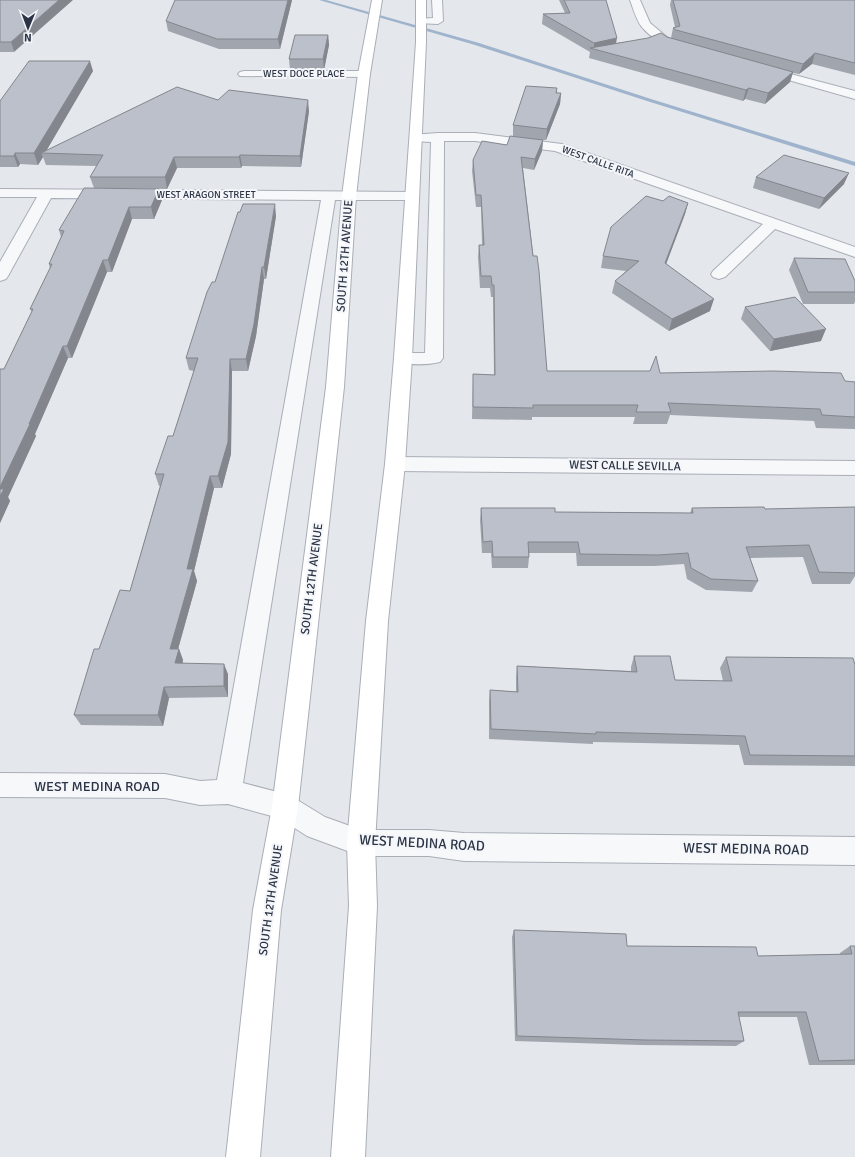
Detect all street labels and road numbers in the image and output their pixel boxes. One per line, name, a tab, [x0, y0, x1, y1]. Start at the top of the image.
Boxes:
street label: WEST DOCE PLACE	[263, 68, 345, 80]
street label: WEST CALLE RITA	[560, 143, 636, 181]
street label: WEST ARAGON STREET	[156, 189, 256, 201]
street label: SOUTH 12TH AVENUE	[334, 199, 356, 312]
street label: WEST CALLE SEVILLA	[569, 458, 682, 474]
street label: SOUTH 12TH AVENUE	[298, 522, 326, 636]
street label: WEST MEDINA ROAD	[34, 778, 160, 795]
street label: WEST MEDINA ROAD	[359, 831, 485, 855]
street label: WEST MEDINA ROAD	[683, 839, 809, 859]
street label: SOUTH 12TH AVENUE	[256, 843, 286, 957]

